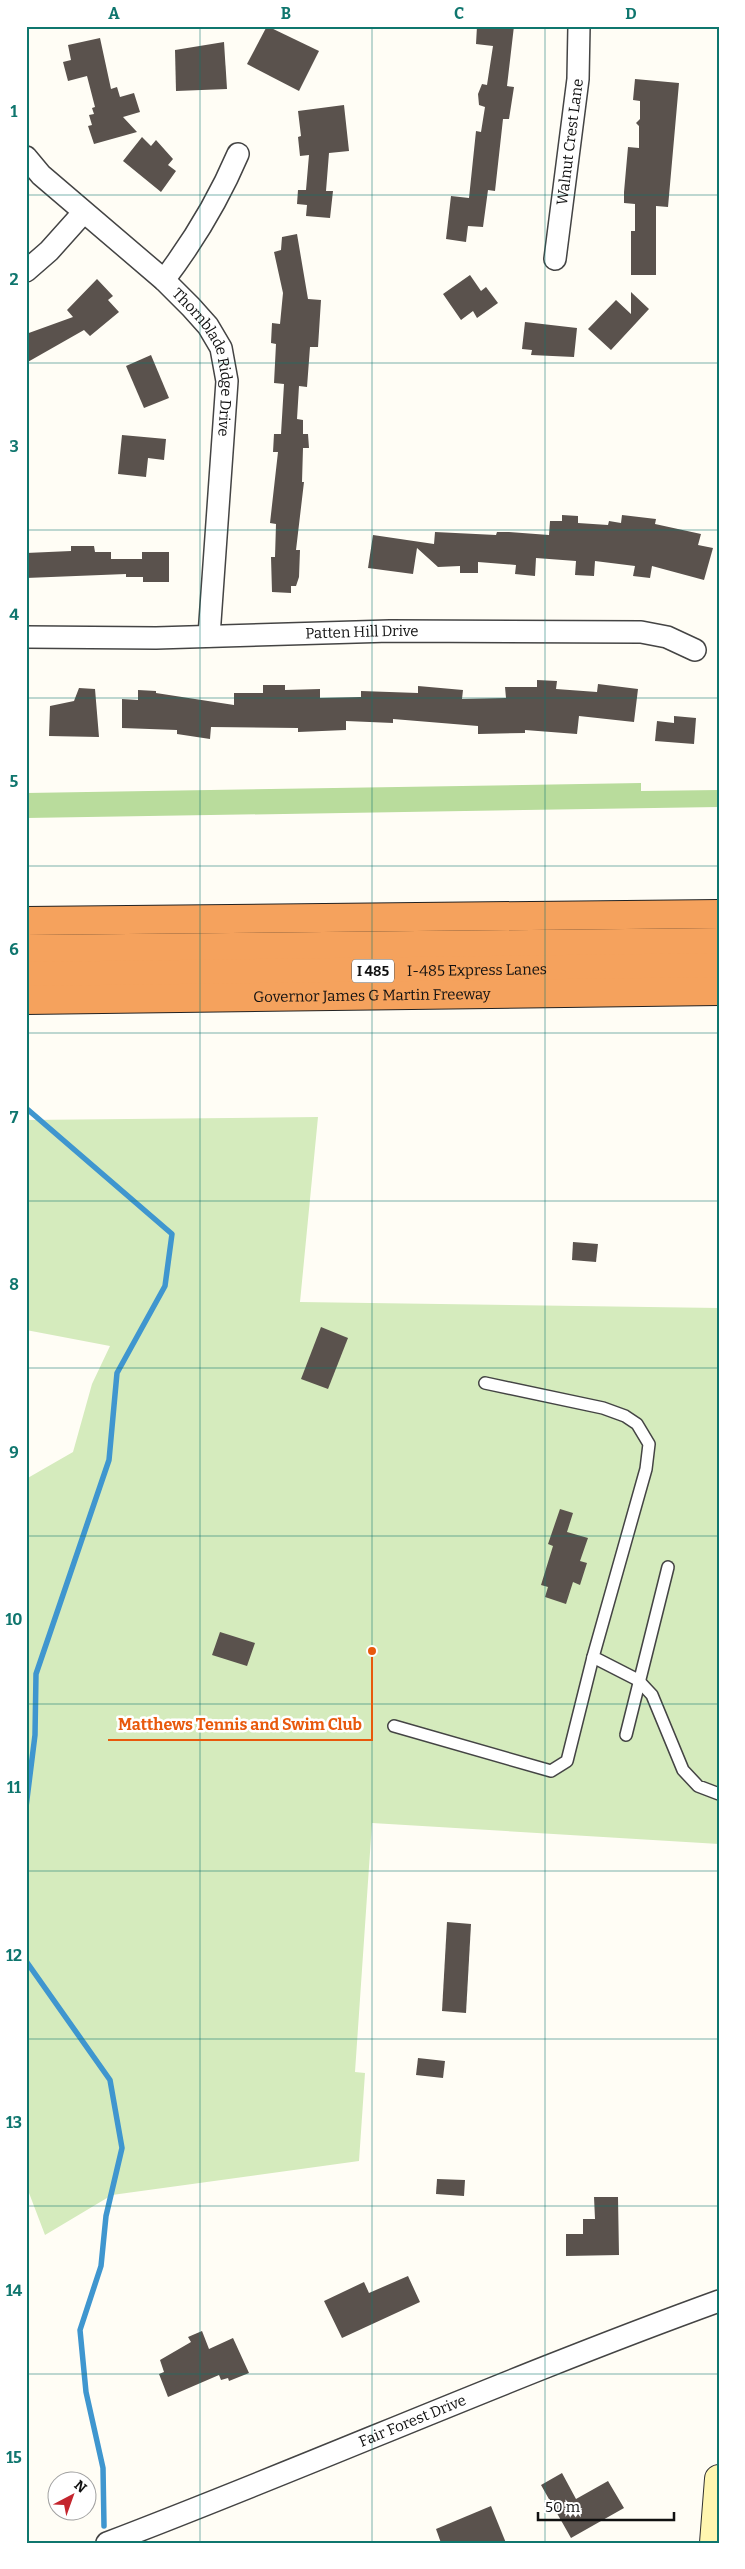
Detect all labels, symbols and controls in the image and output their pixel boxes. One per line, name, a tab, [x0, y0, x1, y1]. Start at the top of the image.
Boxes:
text: A	[108, 4, 120, 23]
text: B	[281, 4, 291, 23]
text: C	[454, 4, 464, 23]
text: D	[625, 4, 637, 23]
street label: Walnut Crest Lane	[553, 78, 587, 206]
text: 1	[11, 102, 18, 121]
text: 2	[9, 270, 19, 289]
street label: Thornblade Ridge Drive	[168, 284, 236, 437]
text: 3	[9, 437, 19, 456]
text: 4	[9, 605, 19, 624]
street label: Patten Hill Drive	[305, 622, 419, 643]
text: 5	[10, 772, 19, 791]
text: 6	[9, 940, 19, 959]
road number: I 485	[352, 959, 394, 982]
street label: I-485 Express Lanes	[407, 960, 547, 980]
street label: Governor James G Martin Freeway	[253, 985, 491, 1006]
text: 7	[10, 1108, 19, 1127]
text: 8	[9, 1275, 19, 1294]
text: 9	[9, 1443, 19, 1462]
text: 10	[5, 1610, 23, 1629]
callout: Matthews Tennis and Swim Club	[108, 1709, 372, 1740]
text: Matthews Tennis and Swim Club	[118, 1715, 362, 1734]
text: 11	[7, 1778, 21, 1797]
text: 12	[6, 1946, 22, 1965]
text: 13	[6, 2113, 22, 2132]
text: 14	[6, 2281, 23, 2300]
street label: Fair Forest Drive	[356, 2391, 469, 2451]
text: 15	[6, 2448, 22, 2467]
north arrow	[48, 2472, 98, 2522]
text: N	[71, 2477, 90, 2497]
scale bar	[538, 2489, 674, 2521]
text: 50 m	[545, 2498, 581, 2516]

